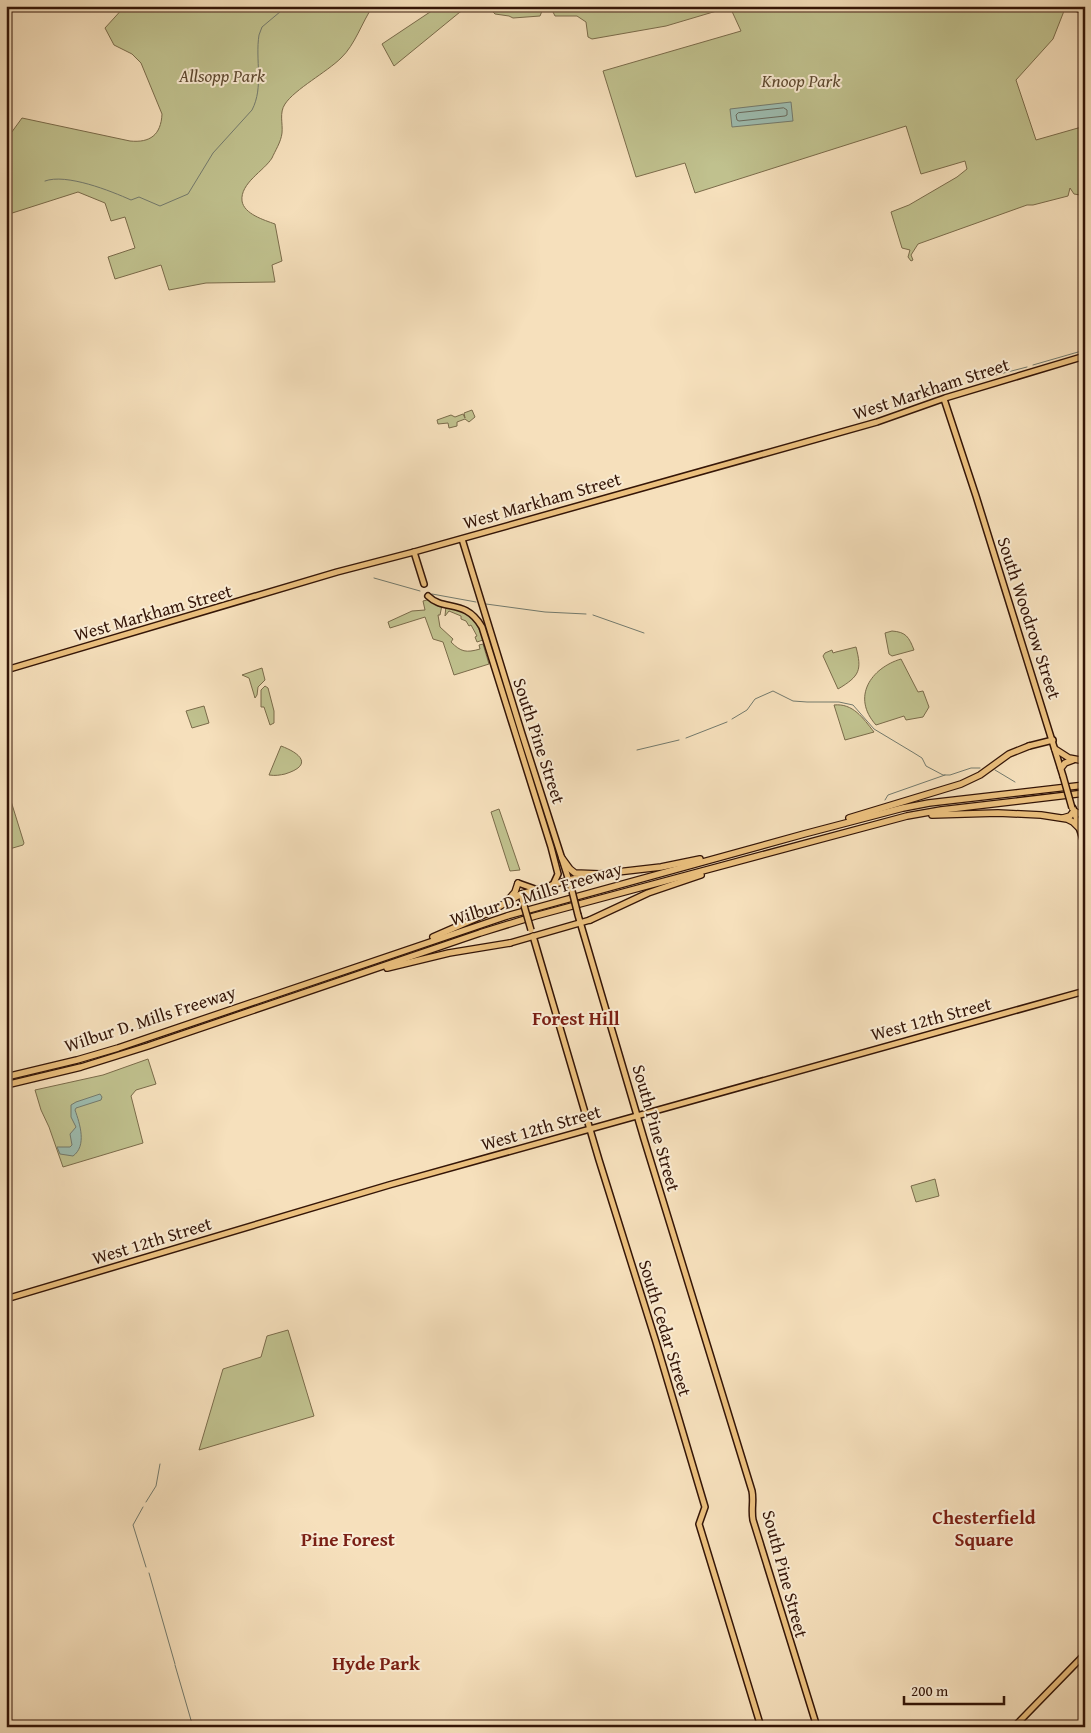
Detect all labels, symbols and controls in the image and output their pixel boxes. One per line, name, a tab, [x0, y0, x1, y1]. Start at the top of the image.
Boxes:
park label: Allsopp Park	[178, 62, 266, 89]
park label: Knoop Park	[761, 67, 841, 94]
street label: West Markham Street	[849, 350, 1013, 427]
street label: West Markham Street	[460, 465, 625, 536]
street label: South Woodrow Street	[991, 533, 1069, 703]
street label: West Markham Street	[71, 577, 236, 648]
street label: South Pine Street	[506, 674, 573, 808]
street label: Wilbur D. Mills Freeway	[446, 854, 625, 933]
street label: Wilbur D. Mills Freeway	[61, 978, 239, 1059]
street label: West 12th Street	[868, 989, 995, 1048]
district label: Forest Hill	[532, 1004, 620, 1032]
street label: South Pine Street	[625, 1061, 688, 1195]
street label: West 12th Street	[478, 1097, 605, 1158]
street label: West 12th Street	[89, 1209, 216, 1272]
street label: South Cedar Street	[632, 1256, 699, 1400]
district label: Chesterfield Square	[932, 1503, 1036, 1553]
street label: South Pine Street	[756, 1507, 816, 1641]
district label: Pine Forest	[301, 1525, 396, 1553]
district label: Hyde Park	[332, 1649, 420, 1677]
scale bar	[904, 1673, 1004, 1705]
text: 200 m	[911, 1680, 949, 1701]

